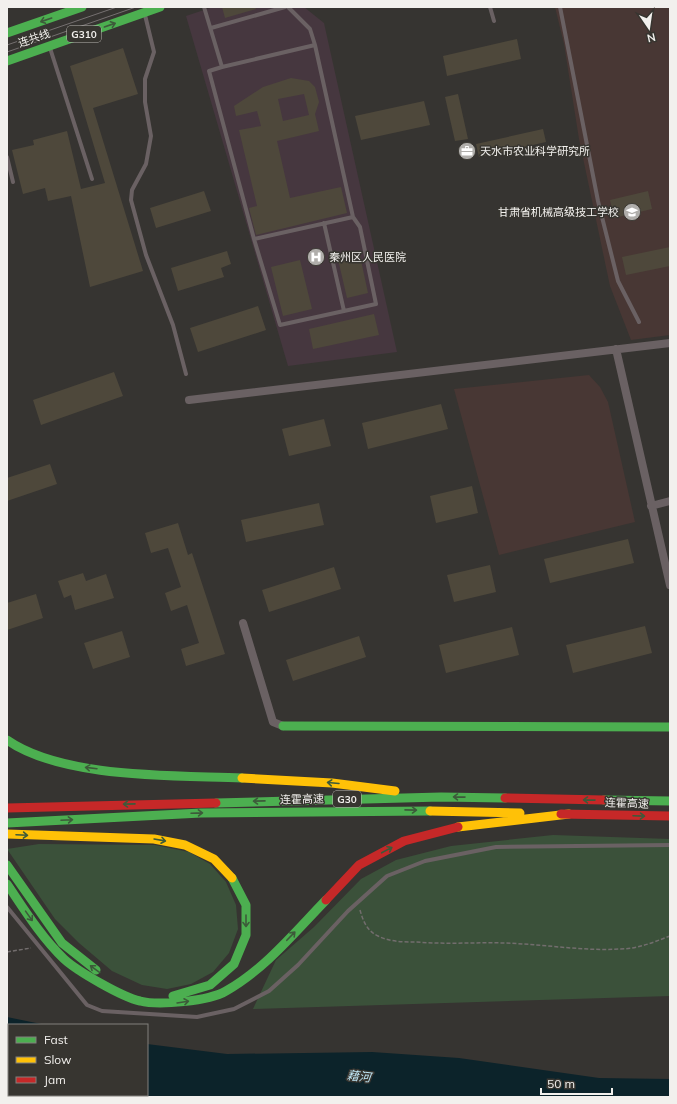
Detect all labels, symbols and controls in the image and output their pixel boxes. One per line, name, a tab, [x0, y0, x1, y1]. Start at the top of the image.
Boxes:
north arrow	[629, 8, 669, 48]
one-way arrow	[39, 17, 52, 24]
one-way arrow	[103, 20, 115, 28]
street label: 连共线	[16, 26, 52, 50]
road number: G310	[67, 26, 101, 42]
text: N	[646, 30, 657, 45]
office icon: 天水市农业科学研究所	[457, 141, 477, 161]
place label: 天水市农业科学研究所	[480, 144, 590, 158]
school or university icon: 甘肃省机械高级技工学校	[622, 202, 642, 222]
place label: 甘肃省机械高级技工学校	[498, 205, 619, 219]
hospital icon: 秦州区人民医院	[306, 247, 326, 267]
place label: 秦州区人民医院	[329, 250, 406, 264]
one-way arrow	[85, 764, 98, 772]
one-way arrow	[327, 779, 340, 787]
road number: G30	[333, 791, 361, 807]
street label: 连霍高速	[280, 792, 324, 806]
one-way arrow	[453, 793, 466, 801]
street label: 连霍高速	[605, 795, 649, 811]
one-way arrow	[583, 796, 596, 803]
one-way arrow	[253, 797, 266, 805]
one-way arrow	[123, 800, 136, 808]
one-way arrow	[404, 806, 417, 814]
one-way arrow	[190, 810, 203, 817]
one-way arrow	[632, 812, 645, 819]
one-way arrow	[60, 816, 73, 823]
one-way arrow	[15, 831, 28, 839]
one-way arrow	[153, 836, 166, 844]
one-way arrow	[381, 845, 393, 853]
one-way arrow	[25, 910, 33, 921]
one-way arrow	[242, 914, 250, 927]
one-way arrow	[286, 931, 296, 941]
one-way arrow	[90, 965, 101, 973]
one-way arrow	[177, 998, 190, 1006]
legend	[8, 1024, 148, 1096]
text: Fast	[44, 1032, 68, 1047]
text: Slow	[44, 1052, 72, 1067]
water label: 藉河	[346, 1067, 374, 1085]
scale bar	[541, 1070, 612, 1096]
text: Jam	[44, 1072, 66, 1087]
text: 50 m	[547, 1076, 575, 1091]

